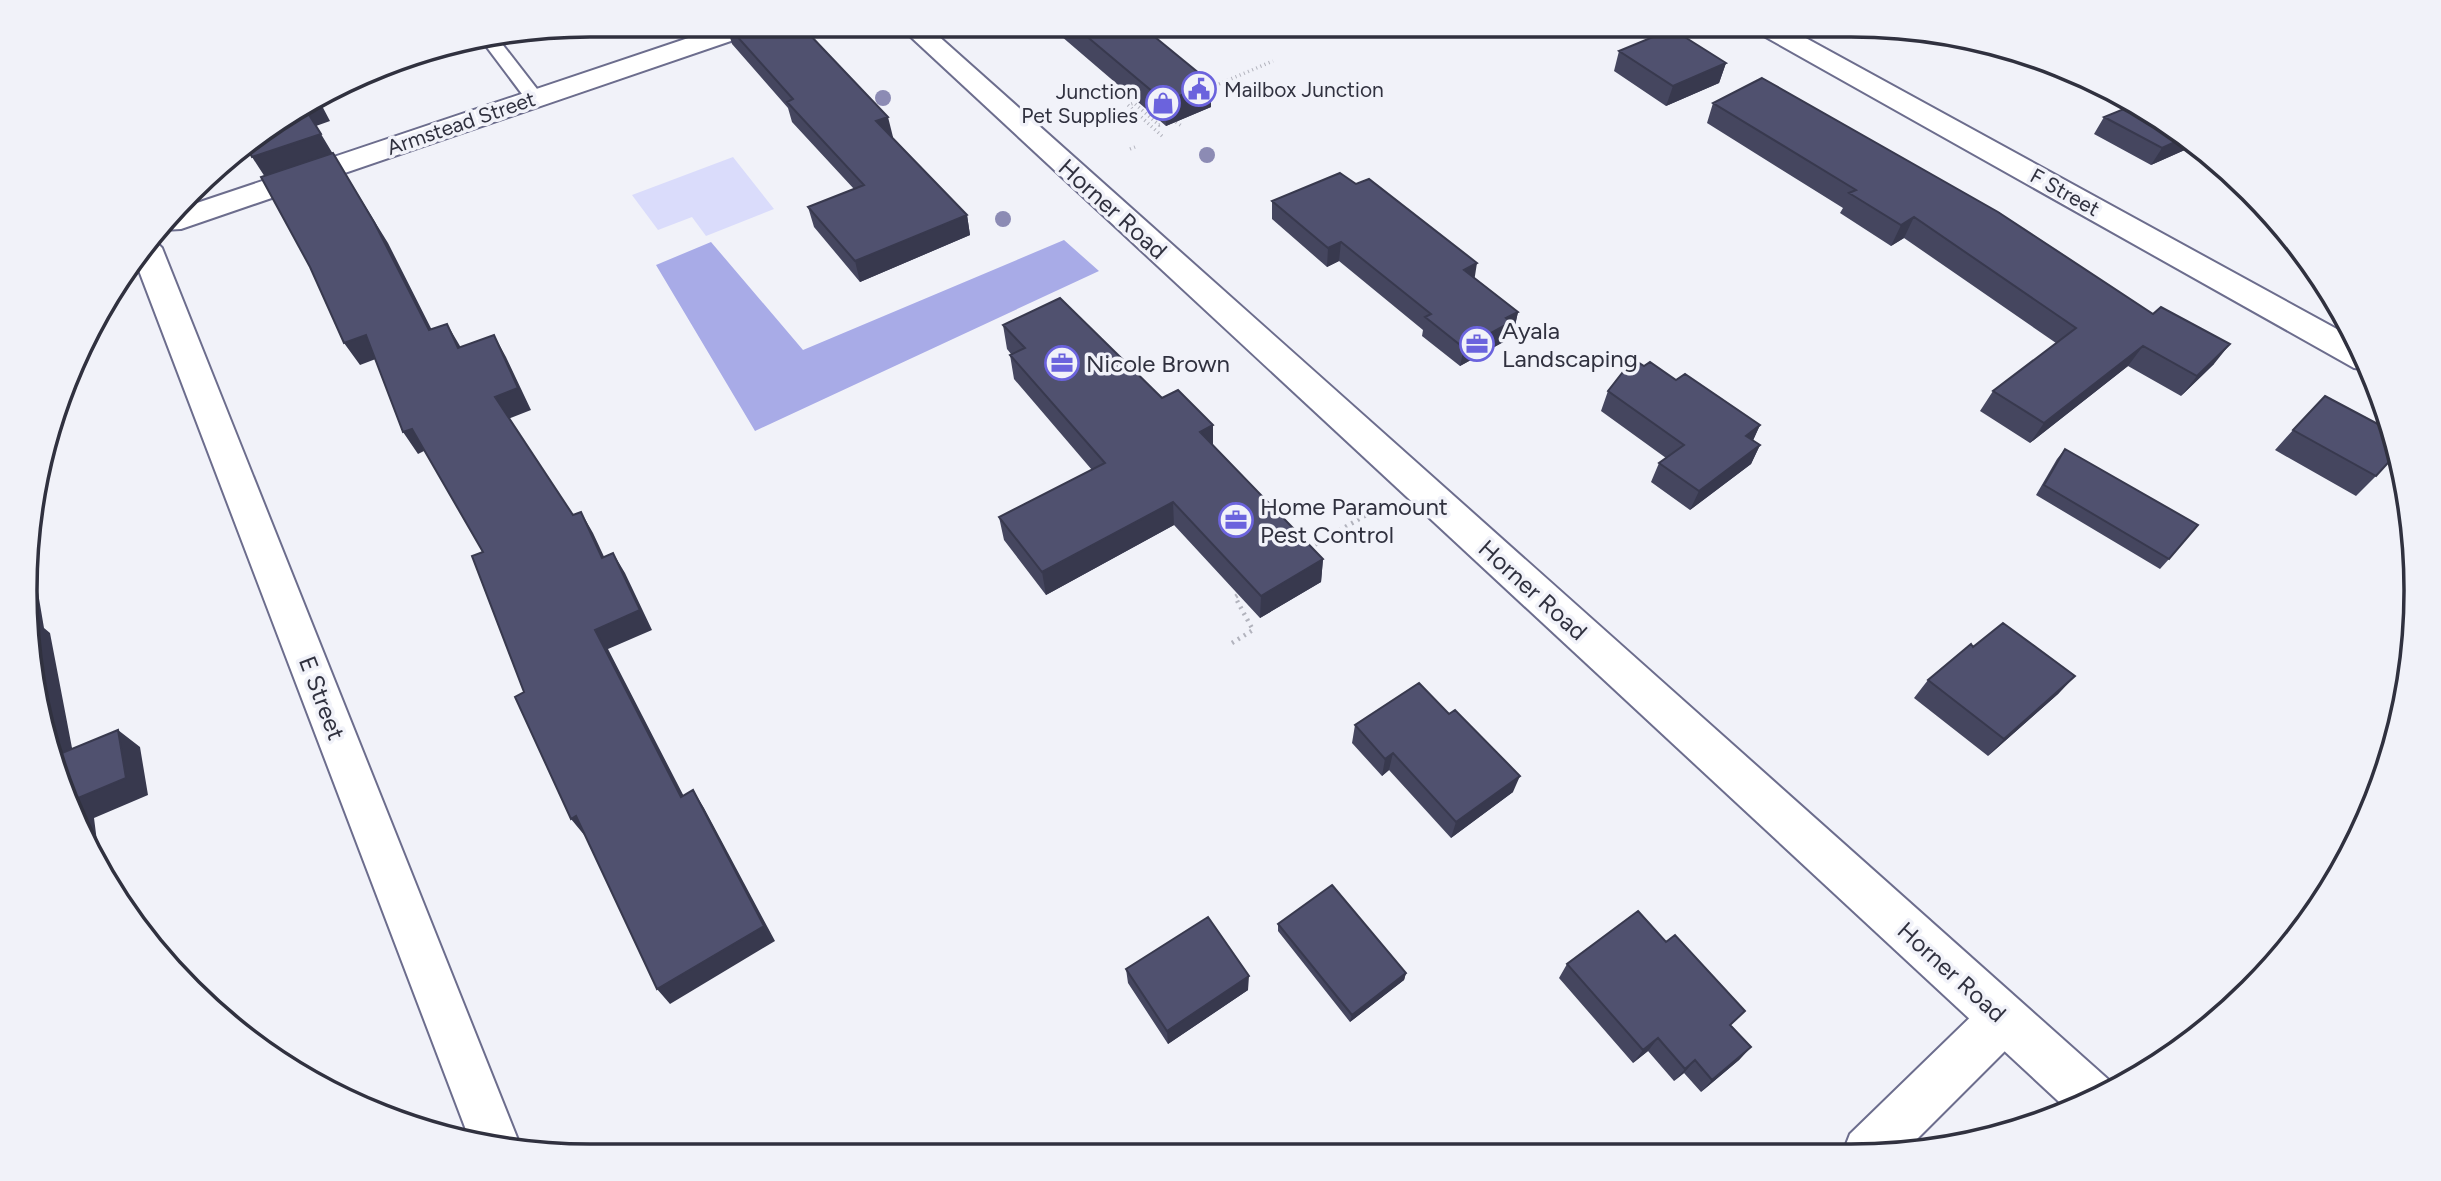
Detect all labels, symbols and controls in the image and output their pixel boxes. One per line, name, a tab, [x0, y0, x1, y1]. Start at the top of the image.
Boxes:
public building icon: Mailbox Junction	[1180, 70, 1218, 108]
place label: Mailbox Junction	[1224, 77, 1384, 102]
place label: Junction Pet Supplies	[1021, 79, 1138, 128]
shop icon: Junction Pet Supplies	[1144, 84, 1182, 122]
street label: Armstead Street	[383, 86, 539, 160]
street label: Horner Road	[1053, 153, 1173, 265]
street label: F Street	[2026, 163, 2104, 221]
place label: Ayala Landscaping	[1502, 316, 1638, 373]
office icon: Ayala Landscaping	[1458, 325, 1496, 363]
office icon: Nicole Brown	[1043, 344, 1081, 382]
place label: Nicole Brown	[1086, 349, 1230, 378]
place label: Home Paramount Pest Control	[1260, 492, 1448, 549]
office icon: Home Paramount Pest Control	[1217, 501, 1255, 539]
street label: Horner Road	[1473, 534, 1593, 646]
street label: E Street	[293, 652, 351, 744]
street label: Horner Road	[1892, 916, 2012, 1028]

